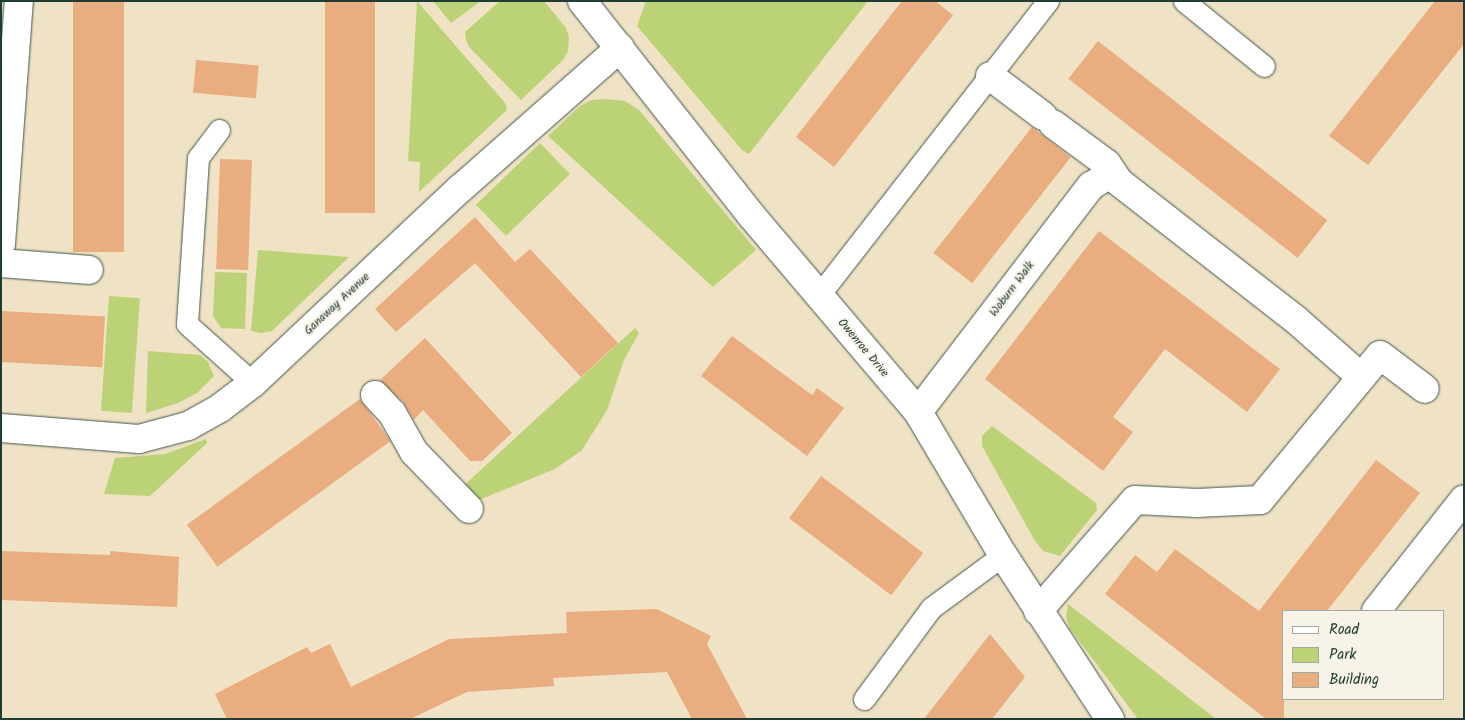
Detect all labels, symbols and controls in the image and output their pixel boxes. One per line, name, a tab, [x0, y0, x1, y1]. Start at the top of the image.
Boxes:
street label: Woburn Walk	[986, 258, 1038, 320]
street label: Ganaway Avenue	[301, 270, 373, 338]
street label: Owenroe Drive	[834, 316, 892, 380]
legend	[1282, 610, 1445, 700]
text: Road	[1329, 618, 1359, 642]
text: Park	[1329, 643, 1356, 667]
text: Building	[1329, 668, 1379, 692]

